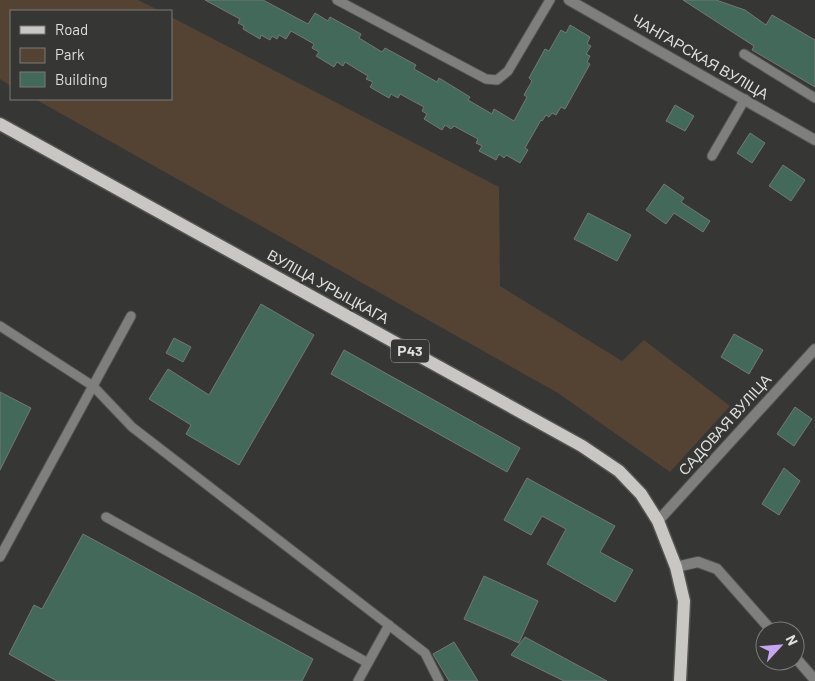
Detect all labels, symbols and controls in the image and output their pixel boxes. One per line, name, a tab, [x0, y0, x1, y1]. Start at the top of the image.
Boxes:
legend	[10, 10, 172, 100]
street label: ЧАНГАРСКАЯ ВУЛІЦА	[629, 10, 772, 103]
text: Road	[55, 20, 88, 38]
text: Park	[55, 45, 85, 63]
text: Building	[55, 70, 108, 88]
street label: ВУЛІЦА УРЫЦКАГА	[264, 245, 393, 327]
road number: Р43	[391, 340, 429, 362]
street label: САДОВАЯ ВУЛІЦА	[674, 370, 774, 479]
north arrow	[755, 621, 805, 671]
text: N	[782, 632, 802, 648]

